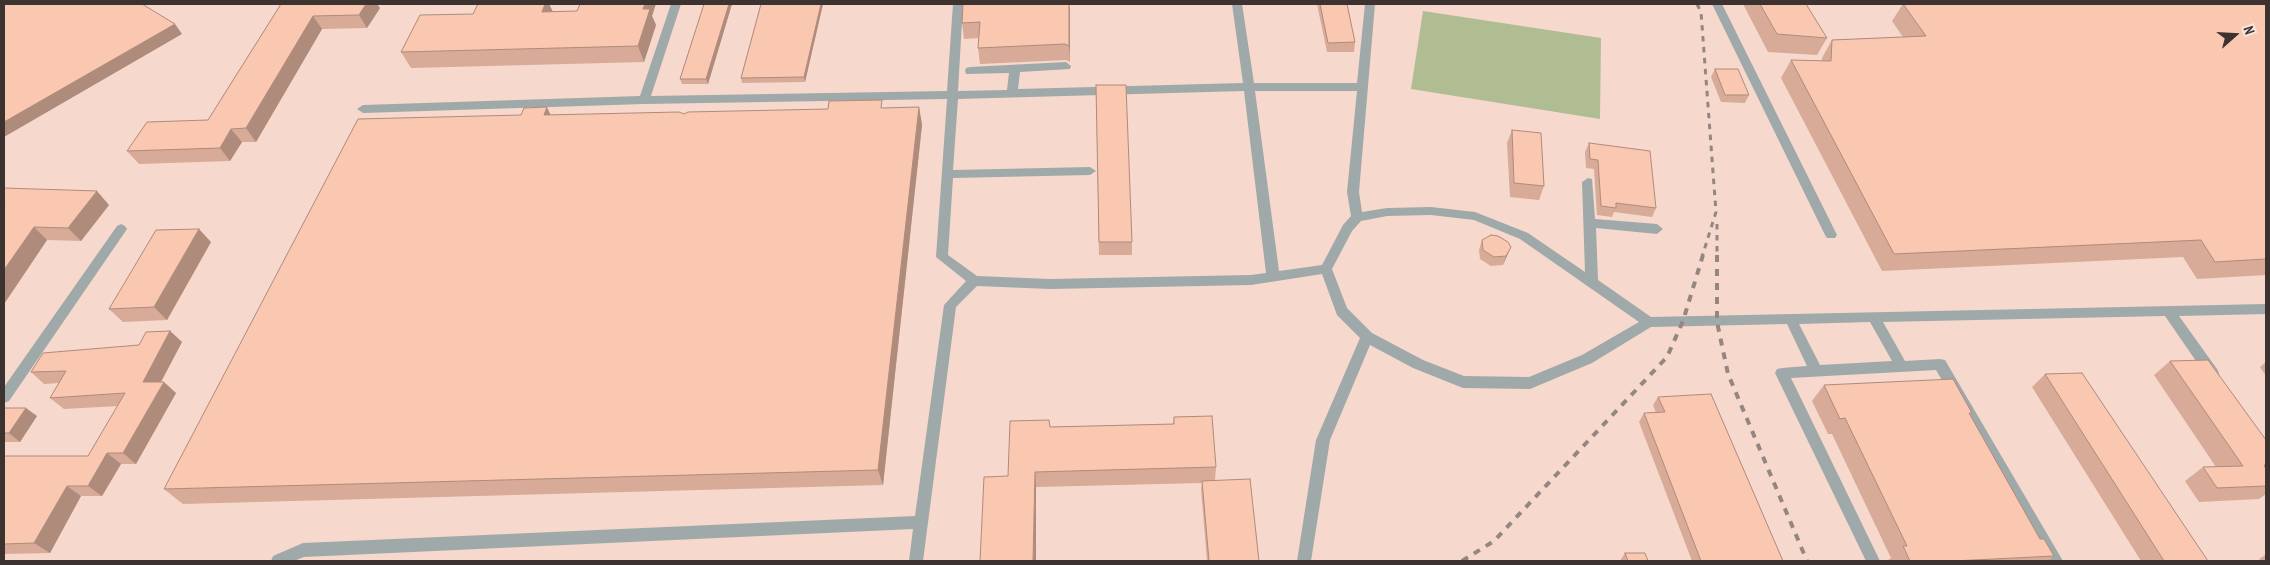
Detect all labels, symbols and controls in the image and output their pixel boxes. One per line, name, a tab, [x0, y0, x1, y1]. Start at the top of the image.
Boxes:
north arrow	[2210, 10, 2260, 60]
text: N	[2239, 24, 2259, 37]

